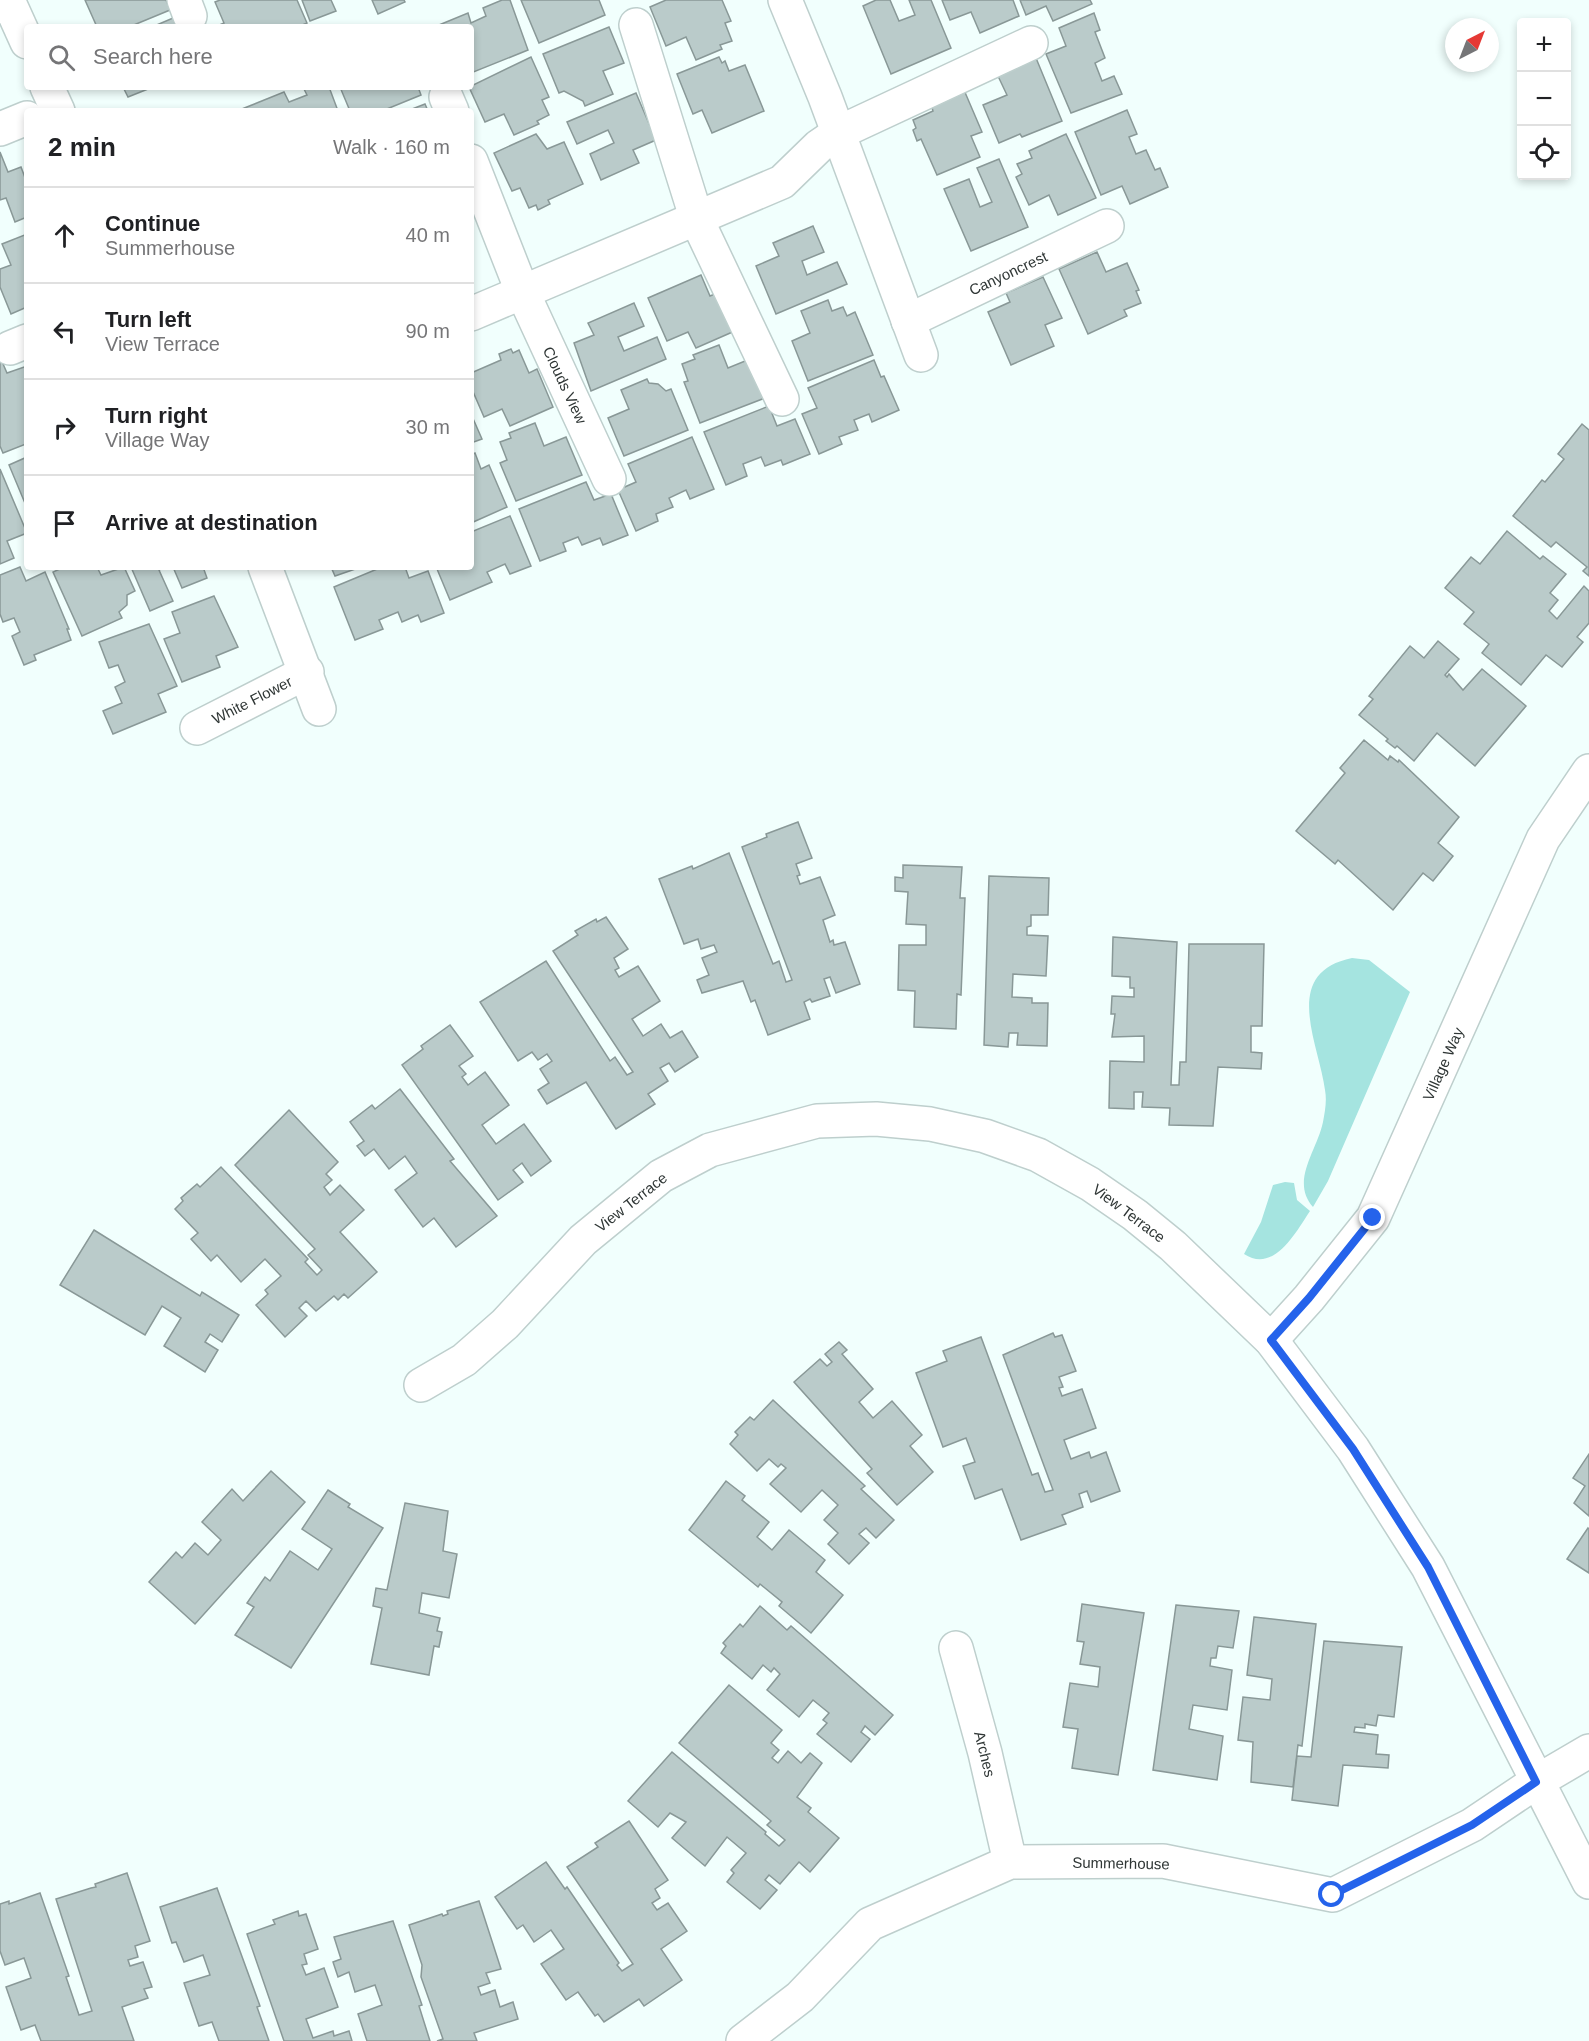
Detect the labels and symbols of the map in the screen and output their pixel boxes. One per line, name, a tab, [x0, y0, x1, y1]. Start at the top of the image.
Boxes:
north arrow	[1445, 18, 1499, 72]
street label: Canyoncrest	[966, 247, 1050, 298]
street label: Clouds View	[540, 344, 590, 426]
street label: White Flower	[209, 673, 295, 727]
street label: Village Way	[1419, 1024, 1467, 1103]
street label: View Terrace	[592, 1169, 670, 1235]
street label: View Terrace	[1089, 1180, 1169, 1246]
route end	[1359, 1204, 1385, 1230]
street label: Arches	[971, 1729, 999, 1779]
street label: Summerhouse	[1072, 1854, 1170, 1872]
route start	[1318, 1881, 1344, 1907]

